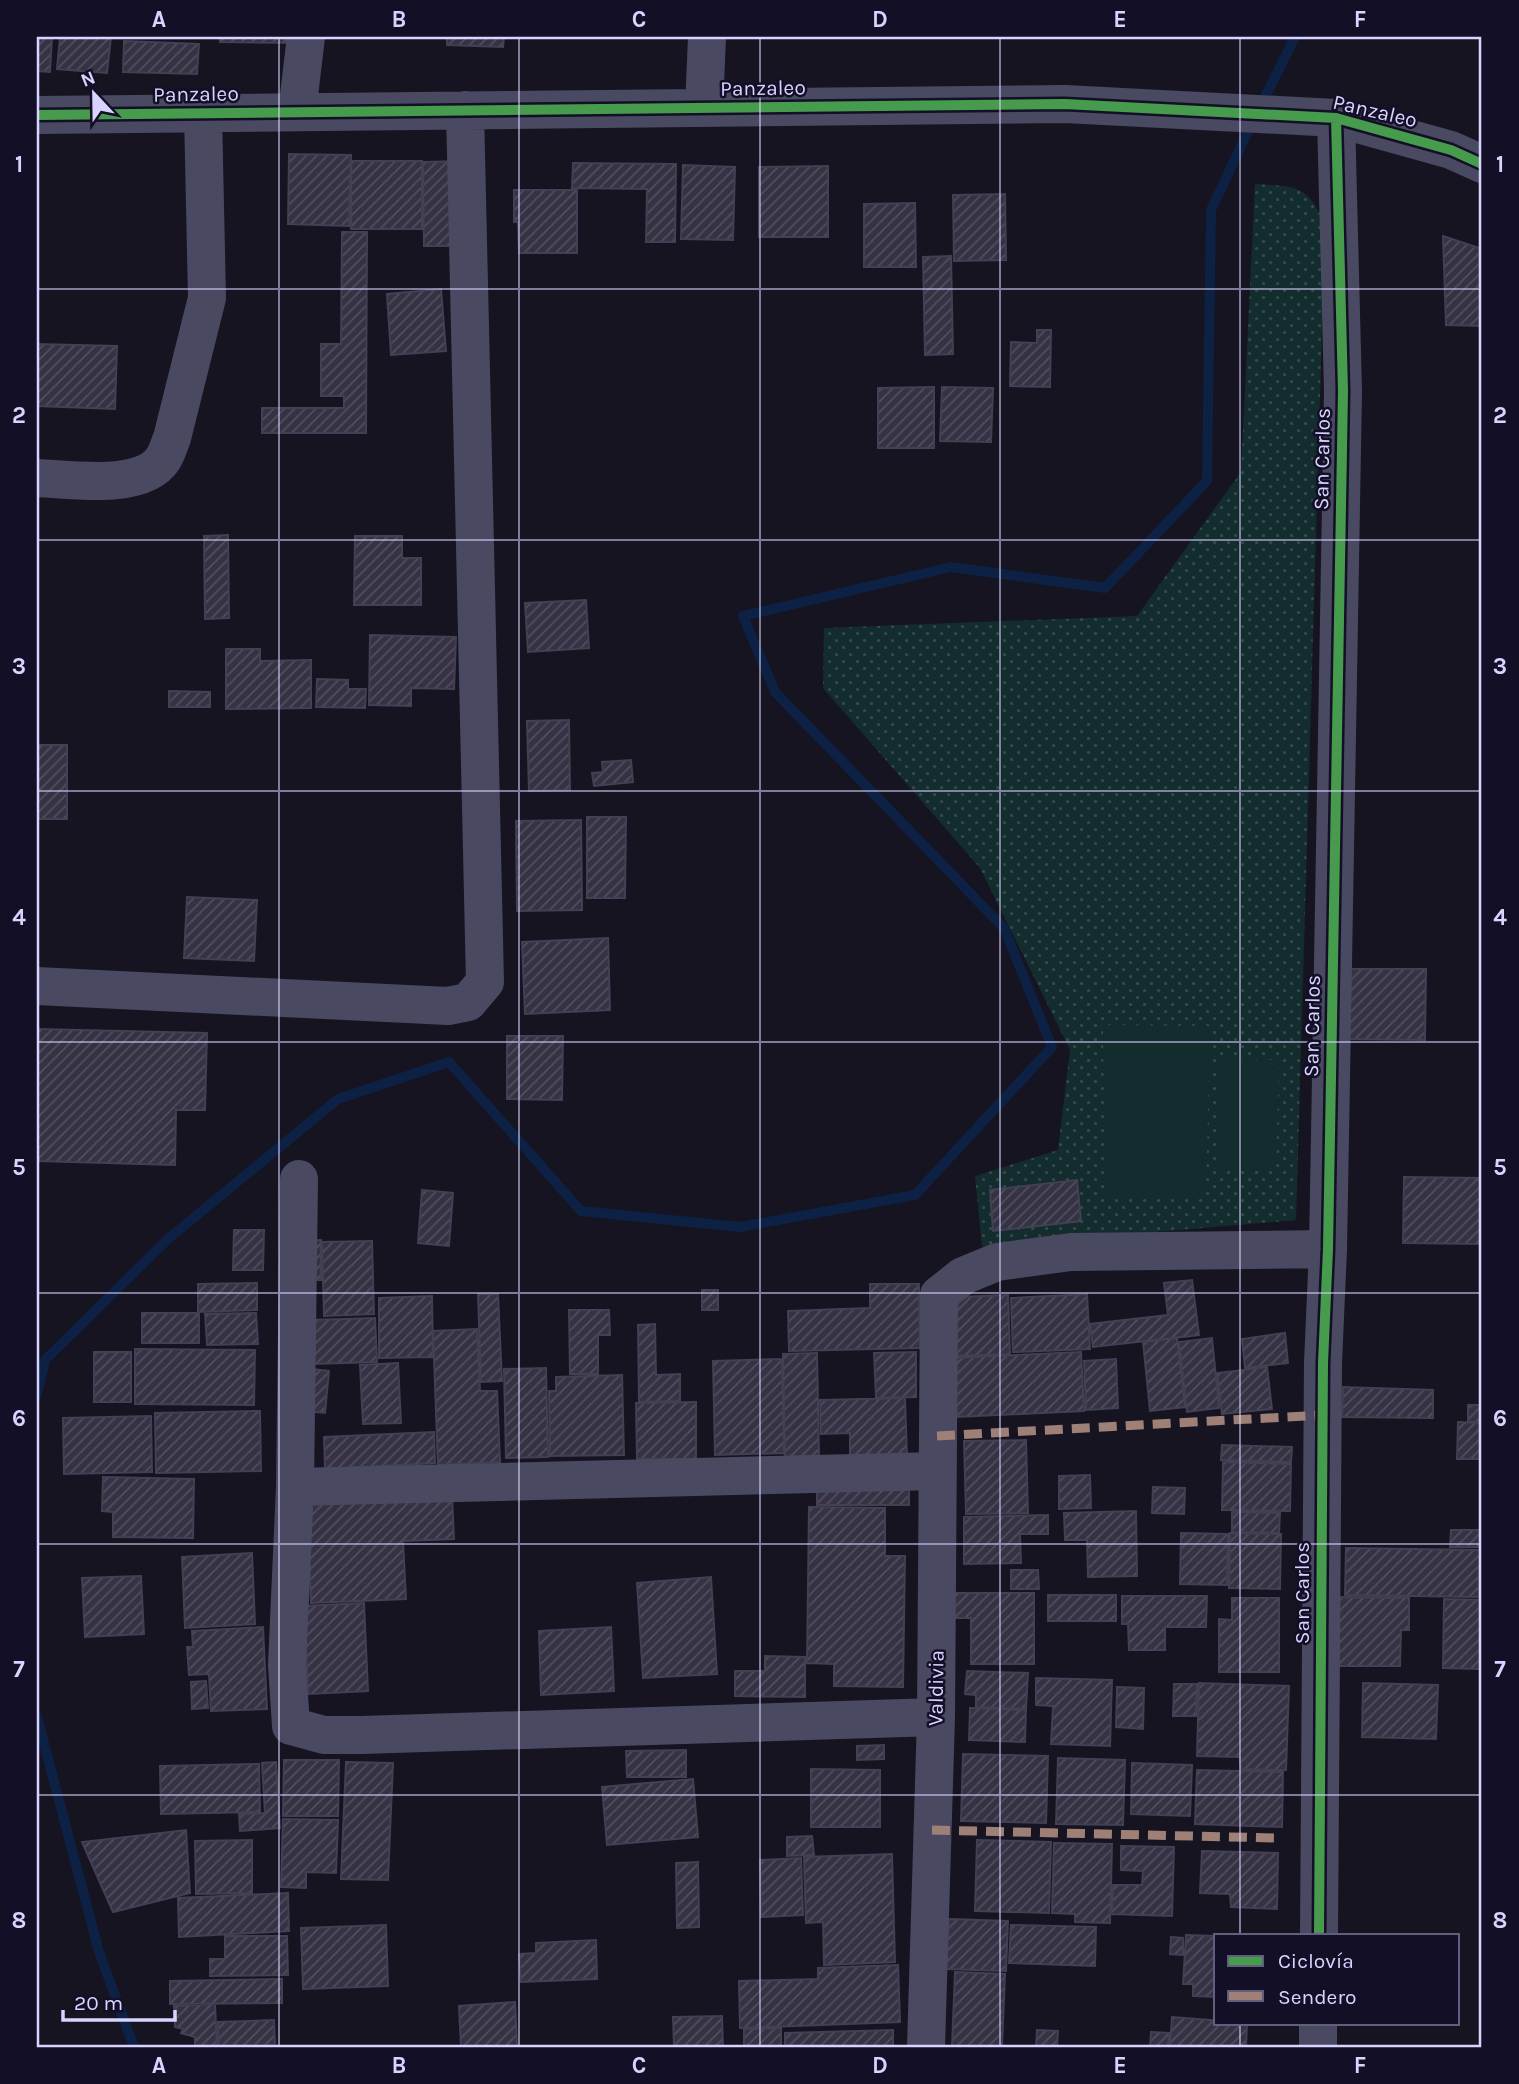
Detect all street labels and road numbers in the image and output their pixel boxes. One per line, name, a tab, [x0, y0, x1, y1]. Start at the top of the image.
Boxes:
street label: Panzaleo	[720, 75, 806, 101]
street label: Panzaleo	[153, 81, 239, 107]
street label: Panzaleo	[1331, 90, 1419, 132]
street label: San Carlos	[1309, 408, 1335, 510]
street label: San Carlos	[1299, 975, 1325, 1077]
street label: San Carlos	[1290, 1542, 1314, 1644]
street label: Valdivia	[923, 1650, 949, 1726]

